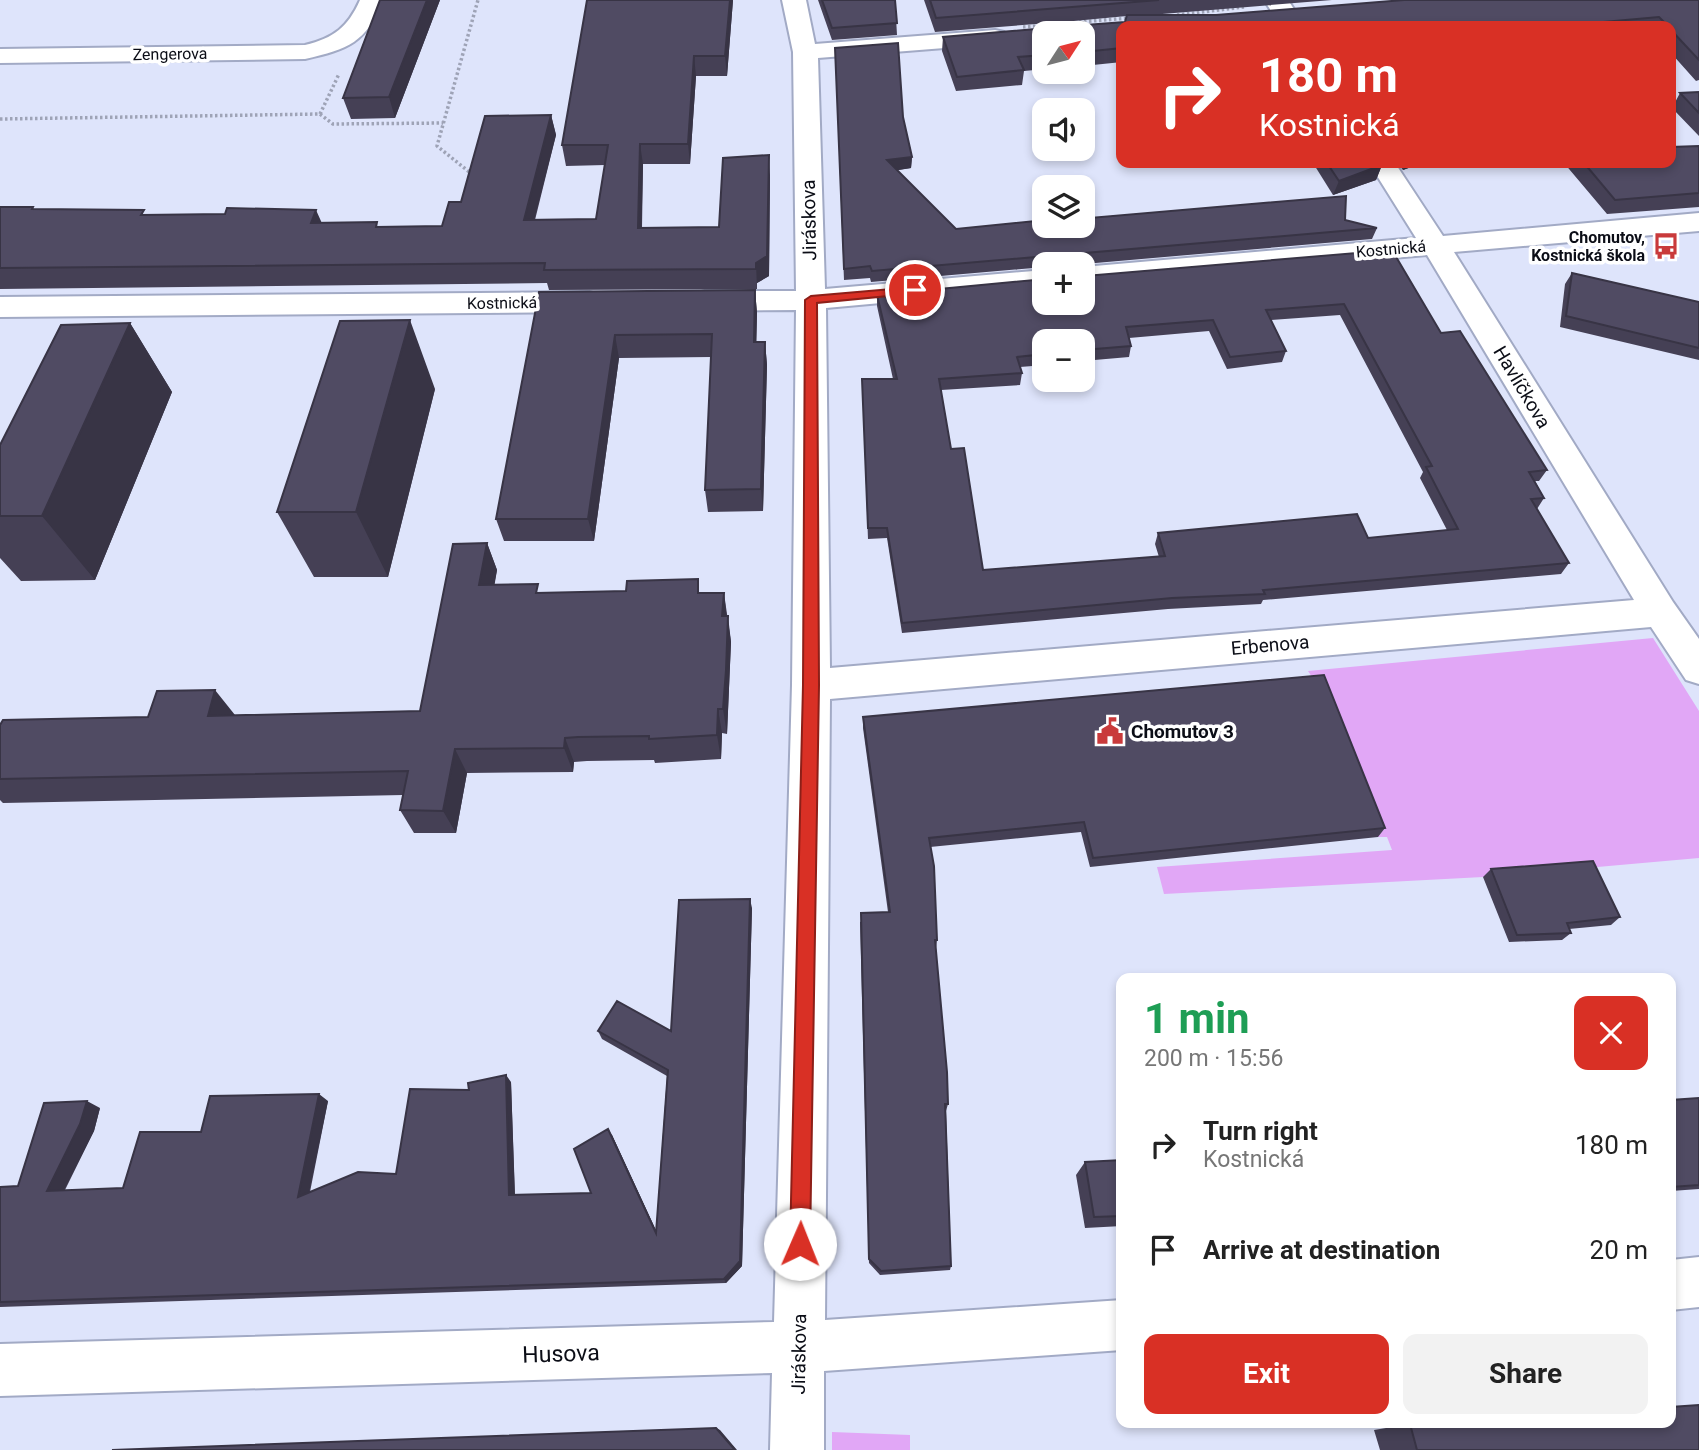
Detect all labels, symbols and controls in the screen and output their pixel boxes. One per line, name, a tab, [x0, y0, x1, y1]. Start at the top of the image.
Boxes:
north arrow	[1032, 21, 1096, 84]
map controls	[1032, 21, 1095, 392]
street label: Zengerova	[132, 44, 208, 64]
text: 180 m	[1259, 47, 1398, 104]
icon: right	[1144, 49, 1235, 140]
button: sound	[1032, 98, 1095, 161]
text: Kostnická	[1259, 106, 1400, 144]
button: layers	[1032, 175, 1095, 238]
street label: Jiráskova	[797, 179, 821, 261]
place label: Chomutov, Kostnická škola	[1531, 228, 1645, 265]
bus stop icon: Chomutov, Kostnická škola	[1651, 231, 1681, 261]
street label: Kostnická	[1355, 236, 1427, 262]
button: +	[1032, 252, 1095, 315]
pin	[885, 260, 945, 320]
icon: arrive	[896, 271, 934, 309]
street label: Kostnická	[467, 293, 537, 313]
button: −	[1032, 329, 1095, 392]
street label: Havlíčkova	[1488, 342, 1556, 432]
street label: Erbenova	[1230, 630, 1310, 660]
public building icon: Chomutov 3	[1095, 716, 1125, 746]
place label: Chomutov 3	[1131, 720, 1234, 743]
text: 1 min	[1144, 994, 1250, 1043]
button: close	[1574, 996, 1648, 1070]
text: 200 m · 15:56	[1144, 1045, 1283, 1072]
text: Turn right	[1203, 1116, 1318, 1146]
icon: right	[1144, 1126, 1182, 1164]
text: 180 m	[1575, 1130, 1648, 1160]
text: Kostnická	[1203, 1146, 1304, 1173]
position arrow	[763, 1207, 837, 1281]
icon: arrive	[1144, 1231, 1182, 1269]
text: Arrive at destination	[1203, 1235, 1440, 1265]
text: 20 m	[1590, 1235, 1648, 1265]
street label: Jiráskova	[787, 1313, 811, 1395]
button: Exit	[1144, 1334, 1389, 1414]
button: Share	[1403, 1334, 1648, 1414]
street label: Husova	[522, 1339, 600, 1369]

